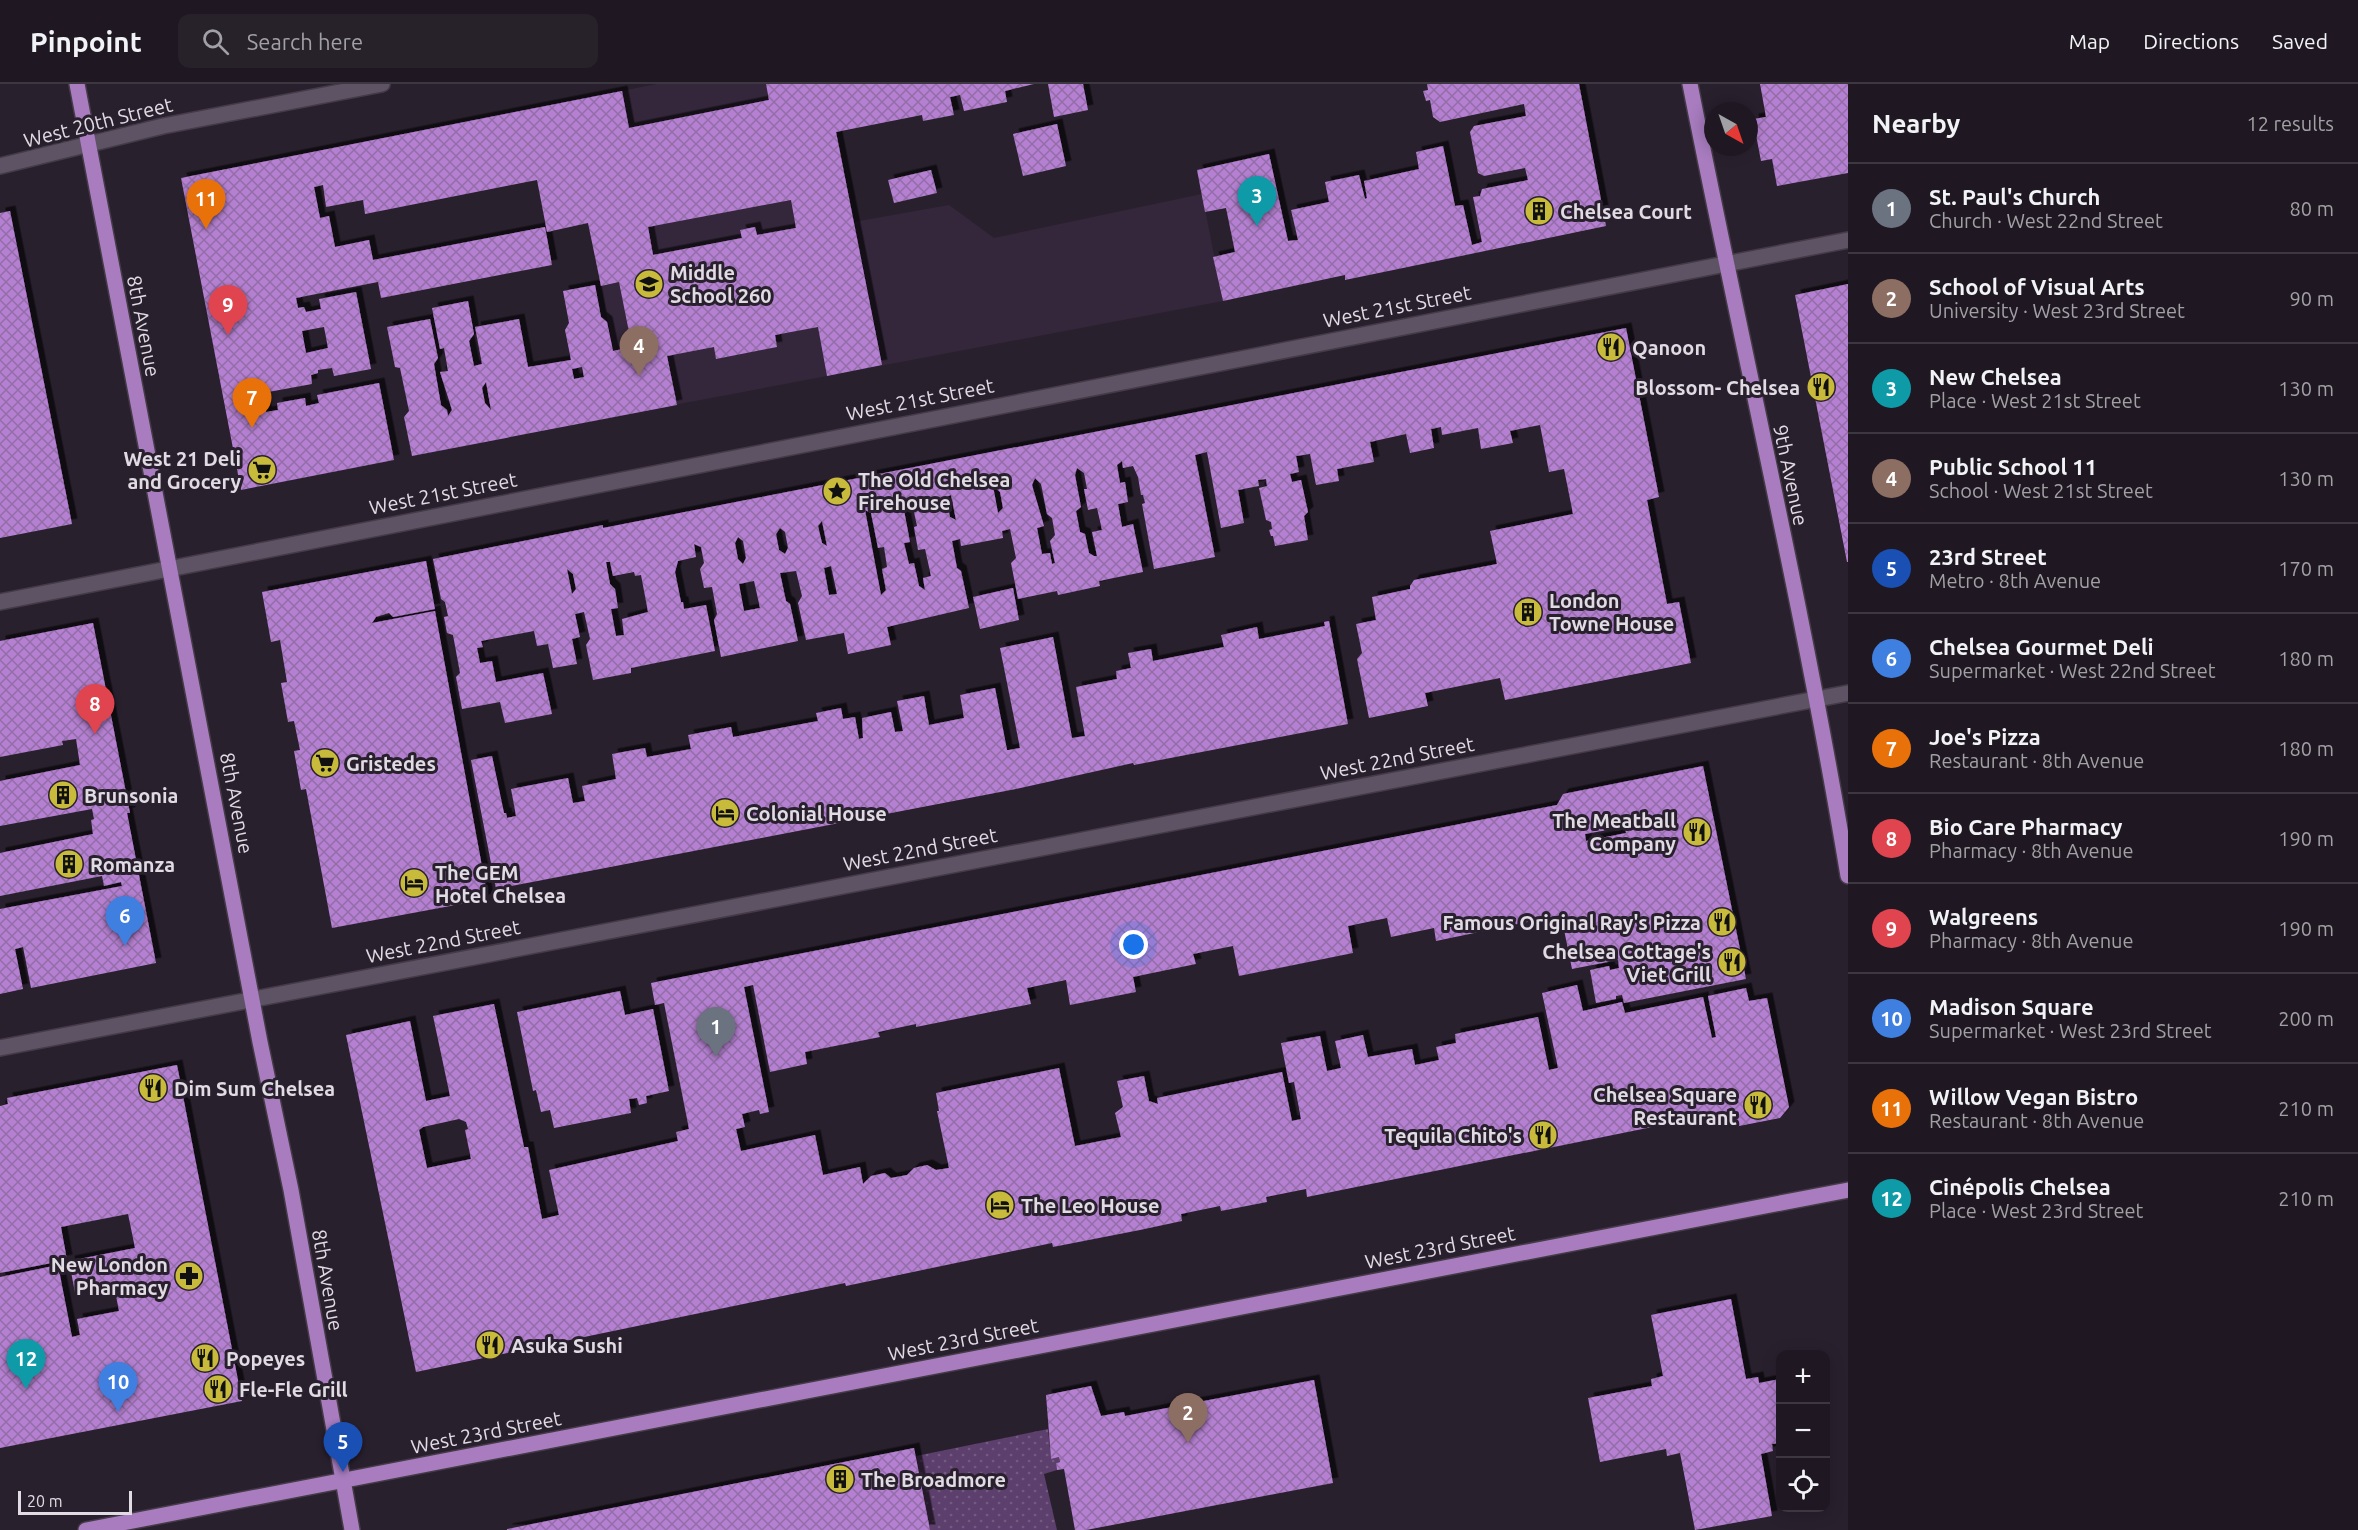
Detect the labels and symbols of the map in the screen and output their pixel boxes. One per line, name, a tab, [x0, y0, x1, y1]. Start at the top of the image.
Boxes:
street label: West 20th Street	[21, 92, 175, 152]
north arrow	[1704, 102, 1758, 156]
pin: 3	[1238, 176, 1276, 226]
pin: 11	[186, 180, 226, 229]
building icon: Chelsea Court	[1523, 195, 1555, 227]
place label: Chelsea Court	[1560, 200, 1692, 223]
place label: Middle School 260	[670, 261, 772, 307]
school or university icon: Middle School 260	[633, 268, 665, 300]
street label: 8th Avenue	[123, 273, 165, 379]
street label: West 21st Street	[1321, 280, 1473, 332]
pin: 9	[208, 286, 248, 335]
pin: 4	[620, 326, 658, 376]
restaurant icon: Qanoon	[1595, 331, 1627, 363]
place label: Qanoon	[1632, 336, 1706, 359]
restaurant icon: Blossom- Chelsea	[1805, 371, 1837, 403]
street label: West 21st Street	[844, 373, 996, 425]
place label: Blossom- Chelsea	[1635, 376, 1800, 399]
pin: 7	[232, 378, 272, 428]
street label: 9th Avenue	[1769, 422, 1813, 528]
place label: West 21 Deli and Grocery	[123, 447, 241, 493]
supermarket icon: West 21 Deli and Grocery	[246, 454, 278, 486]
street label: West 21st Street	[367, 467, 519, 519]
place label: The Old Chelsea Firehouse	[858, 468, 1010, 514]
place icon: The Old Chelsea Firehouse	[821, 475, 853, 507]
place label: London Towne House	[1549, 589, 1674, 635]
building icon: London Towne House	[1512, 596, 1544, 628]
pin: 8	[76, 684, 115, 734]
street label: West 22nd Street	[1318, 732, 1476, 784]
supermarket icon: Gristedes	[309, 747, 341, 779]
street label: 8th Avenue	[216, 750, 258, 856]
place label: Gristedes	[346, 752, 436, 775]
building icon: Brunsonia	[47, 779, 79, 811]
place label: Brunsonia	[84, 784, 178, 807]
hotel icon: Colonial House	[709, 797, 741, 829]
place label: Colonial House	[746, 802, 887, 825]
place label: The Meatball Company	[1552, 809, 1676, 855]
restaurant icon: The Meatball Company	[1681, 816, 1713, 848]
street label: West 22nd Street	[841, 823, 999, 875]
building icon: Romanza	[53, 848, 85, 880]
place label: Romanza	[90, 853, 175, 876]
place label: The GEM Hotel Chelsea	[435, 861, 566, 907]
hotel icon: The GEM Hotel Chelsea	[398, 867, 430, 899]
pin: 6	[106, 896, 144, 946]
restaurant icon: Famous Original Ray's Pizza	[1706, 906, 1738, 938]
place label: Famous Original Ray's Pizza	[1443, 911, 1701, 934]
street label: West 22nd Street	[364, 915, 522, 967]
your location	[1119, 930, 1148, 959]
place label: Chelsea Cottage's Viet Grill	[1542, 940, 1711, 986]
restaurant icon: Chelsea Cottage's Viet Grill	[1716, 946, 1748, 978]
pin: 1	[696, 1008, 736, 1057]
restaurant icon: Dim Sum Chelsea	[137, 1072, 169, 1104]
place label: Dim Sum Chelsea	[174, 1077, 335, 1100]
place label: Chelsea Square Restaurant	[1593, 1083, 1737, 1129]
restaurant icon: Chelsea Square Restaurant	[1742, 1089, 1774, 1121]
restaurant icon: Tequila Chito's	[1527, 1119, 1559, 1151]
place label: Tequila Chito's	[1384, 1124, 1522, 1147]
hotel icon: The Leo House	[984, 1189, 1016, 1221]
place label: The Leo House	[1021, 1194, 1159, 1217]
street label: West 23rd Street	[1363, 1221, 1517, 1273]
street label: 8th Avenue	[308, 1228, 348, 1332]
place label: New London Pharmacy	[51, 1253, 168, 1299]
pharmacy icon: New London Pharmacy	[173, 1260, 205, 1292]
street label: West 23rd Street	[886, 1313, 1040, 1365]
restaurant icon: Asuka Sushi	[474, 1329, 506, 1361]
place label: Asuka Sushi	[511, 1334, 623, 1357]
pin: 12	[6, 1340, 46, 1389]
restaurant icon: Popeyes	[189, 1342, 221, 1374]
place label: Popeyes	[226, 1347, 305, 1370]
pin: 10	[98, 1362, 138, 1412]
restaurant icon: Fle-Fle Grill	[202, 1373, 234, 1405]
place label: Fle-Fle Grill	[239, 1378, 348, 1401]
pin: 2	[1168, 1394, 1208, 1443]
street label: West 23rd Street	[409, 1406, 563, 1458]
pin: 5	[324, 1422, 362, 1472]
building icon: The Broadmore	[824, 1463, 856, 1495]
place label: The Broadmore	[861, 1468, 1006, 1491]
scale bar	[18, 1488, 132, 1516]

